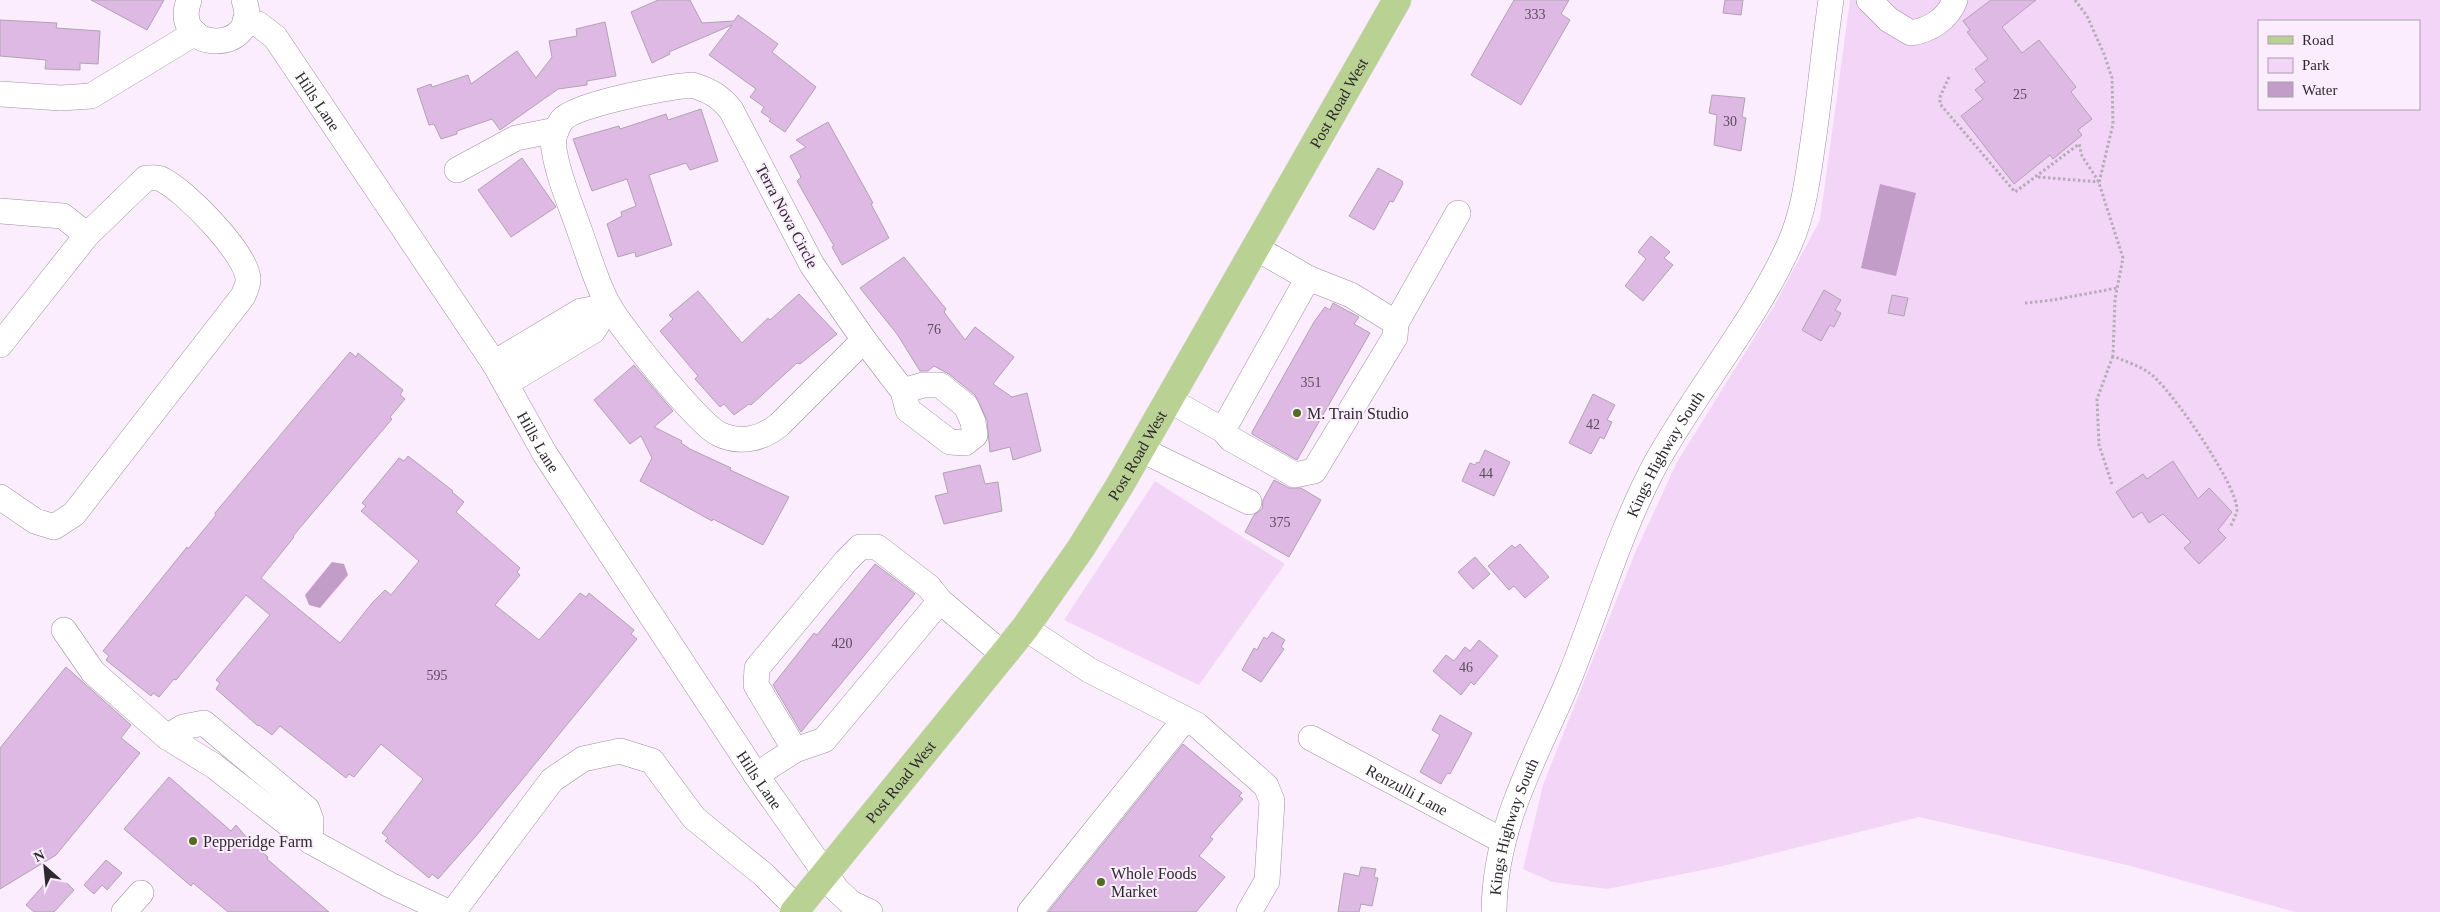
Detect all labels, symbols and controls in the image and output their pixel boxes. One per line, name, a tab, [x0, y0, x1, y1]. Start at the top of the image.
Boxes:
house number: 333	[1525, 7, 1546, 22]
legend	[2258, 20, 2420, 110]
text: Road	[2302, 32, 2334, 48]
street label: Post Road West	[1306, 54, 1371, 151]
text: Park	[2302, 57, 2330, 73]
street label: Hills Lane	[292, 69, 344, 134]
text: Water	[2302, 82, 2337, 98]
house number: 25	[2013, 87, 2027, 102]
house number: 30	[1723, 114, 1737, 129]
street label: Terra Nova Circle	[752, 161, 822, 271]
house number: 76	[927, 322, 941, 337]
house number: 351	[1301, 375, 1322, 390]
street label: Kings Highway South	[1623, 388, 1707, 520]
place label: M. Train Studio	[1307, 405, 1409, 422]
street label: Post Road West	[1104, 407, 1170, 503]
marker: M. Train Studio	[1291, 407, 1303, 419]
street label: Hills Lane	[514, 409, 563, 475]
house number: 42	[1586, 417, 1600, 432]
house number: 44	[1479, 466, 1493, 481]
house number: 375	[1270, 515, 1291, 530]
house number: 420	[832, 636, 853, 651]
house number: 46	[1459, 660, 1473, 675]
house number: 595	[427, 668, 448, 683]
street label: Post Road West	[862, 737, 939, 826]
street label: Hills Lane	[734, 747, 786, 812]
street label: Kings Highway South	[1486, 756, 1541, 896]
street label: Renzulli Lane	[1363, 761, 1451, 818]
place label: Pepperidge Farm	[203, 833, 313, 851]
marker: Pepperidge Farm	[187, 835, 199, 847]
north arrow	[20, 842, 70, 892]
text: N	[31, 847, 47, 865]
place label: Whole Foods Market	[1111, 865, 1197, 900]
marker: Whole Foods Market	[1095, 876, 1107, 888]

